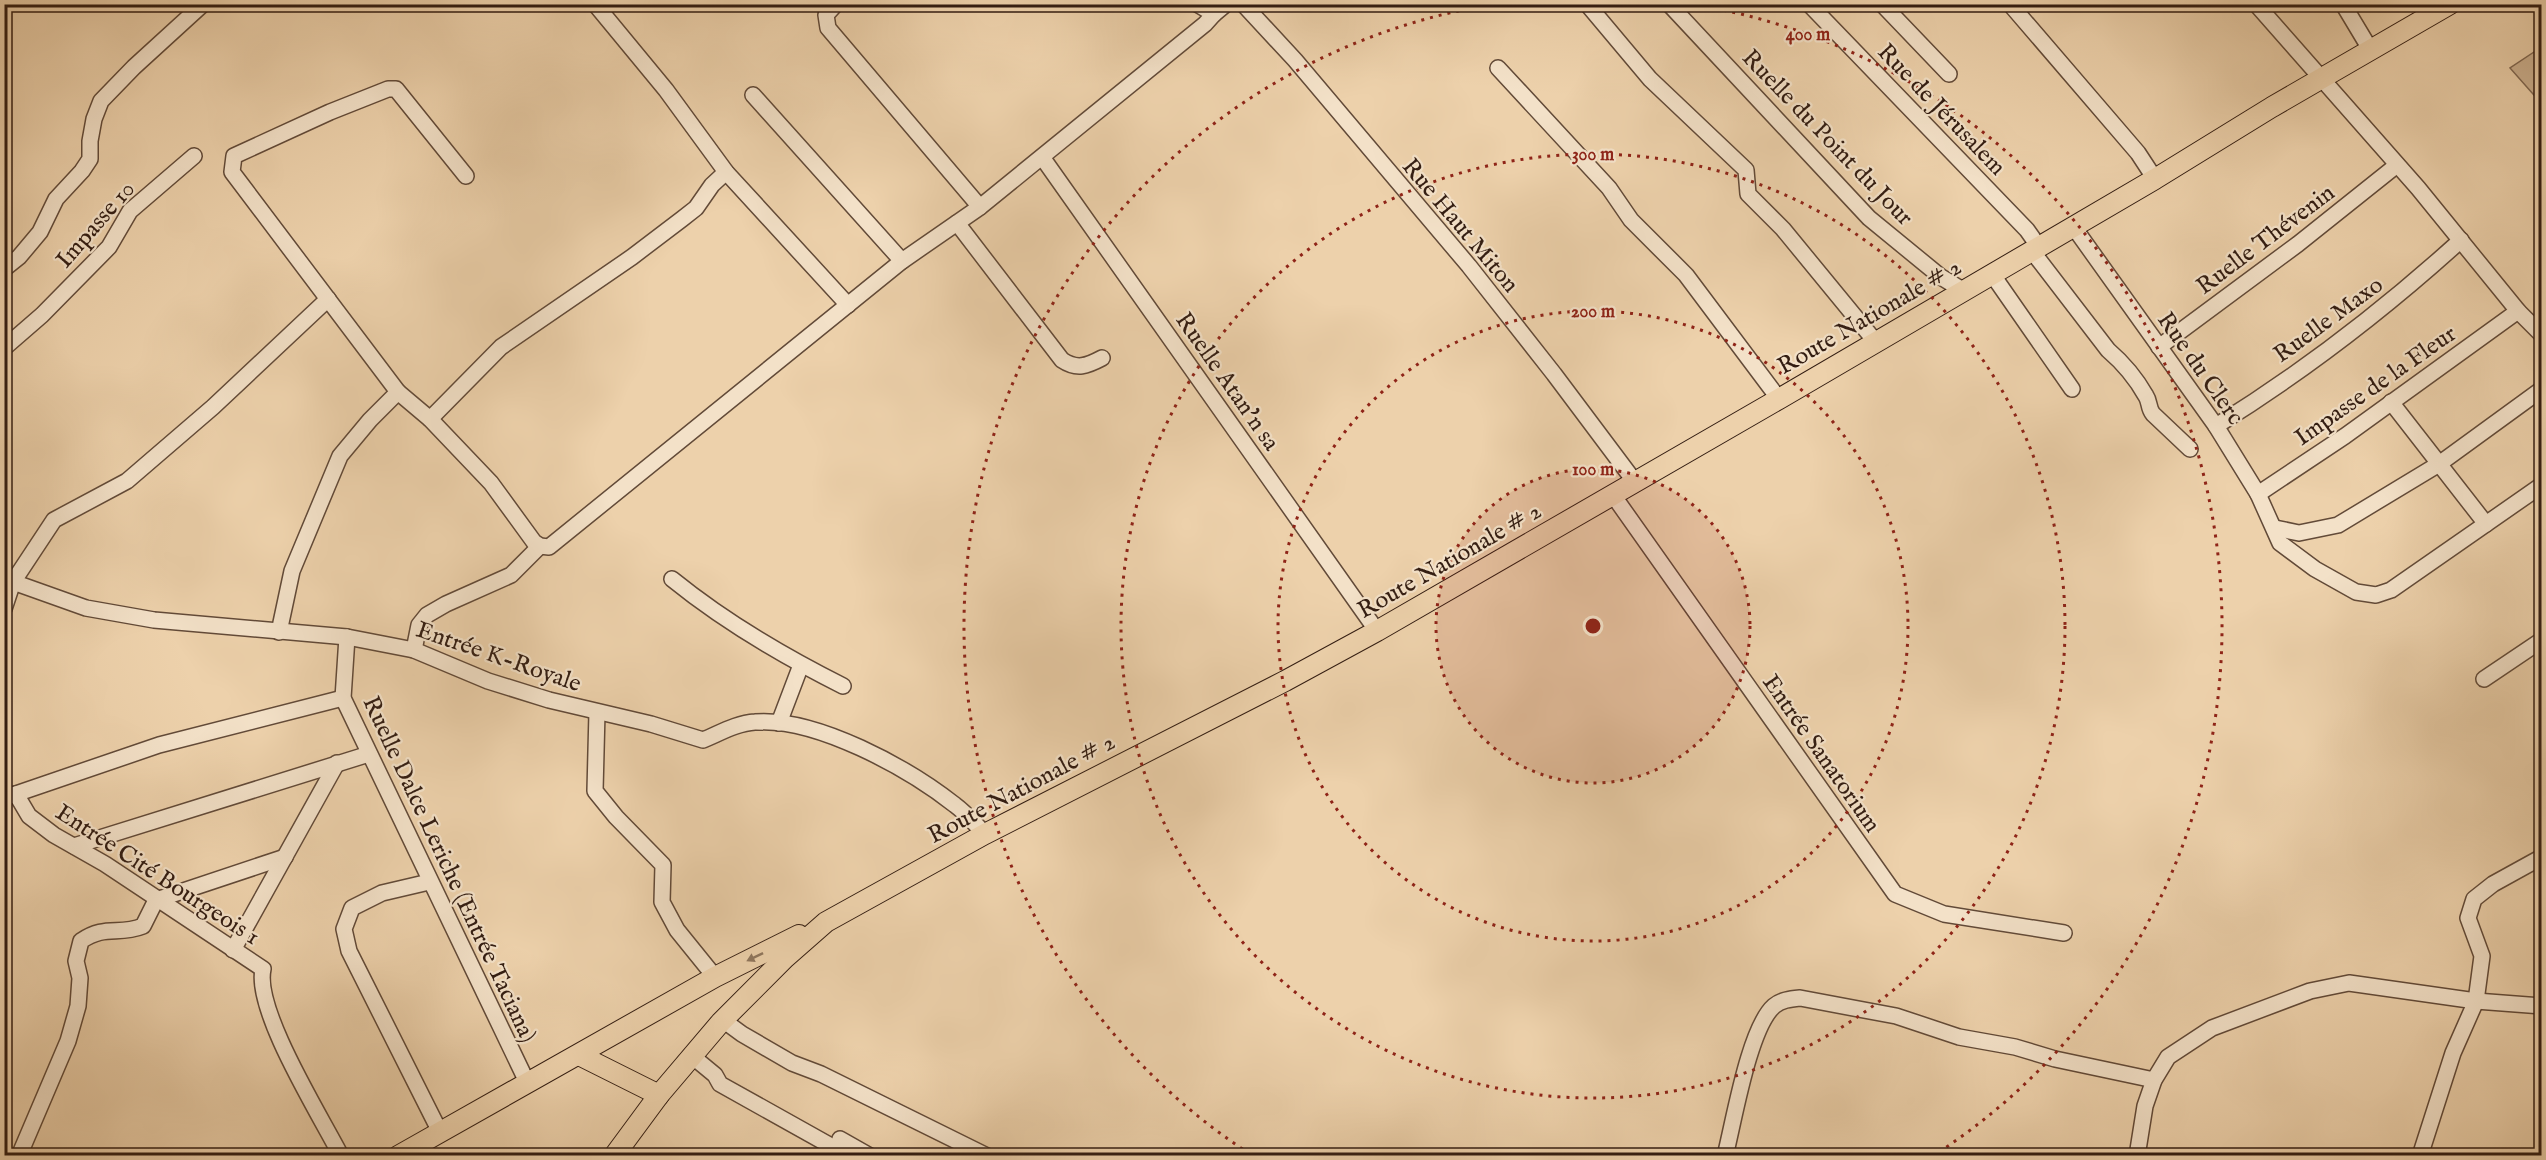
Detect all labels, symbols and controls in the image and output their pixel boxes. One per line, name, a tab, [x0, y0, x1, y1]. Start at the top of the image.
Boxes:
text: 400 m	[1786, 24, 1830, 47]
street label: Rue de Jérusalem	[1870, 37, 2012, 183]
street label: Ruelle du Point du Jour	[1735, 43, 1919, 233]
text: 300 m	[1572, 144, 1614, 167]
street label: Rue Haut Miton	[1394, 152, 1525, 300]
street label: Impasse 10	[50, 175, 143, 275]
street label: Ruelle Thévenin	[2190, 178, 2342, 302]
street label: Route Nationale # 2	[1772, 252, 1967, 383]
street label: Ruelle Maxo	[2268, 270, 2390, 370]
text: 200 m	[1571, 301, 1615, 324]
street label: Rue du Clerc	[2149, 306, 2250, 431]
street label: Ruelle Atan'n sa	[1168, 307, 1286, 458]
street label: Impasse de la Fleur	[2289, 319, 2463, 454]
text: 100 m	[1572, 459, 1614, 482]
street label: Route Nationale # 2	[1352, 496, 1547, 627]
street label: Entrée K-Royale	[412, 615, 585, 700]
centre of rings	[1583, 616, 1603, 636]
street label: Entrée Sanatorium	[1755, 669, 1887, 839]
street label: Ruelle Dalce Leriche (Entrée Taciana)	[355, 692, 543, 1048]
street label: Route Nationale # 2	[923, 727, 1121, 852]
street label: Entrée Cité Bourgeois 1	[49, 798, 265, 953]
one-way arrow	[746, 953, 763, 962]

